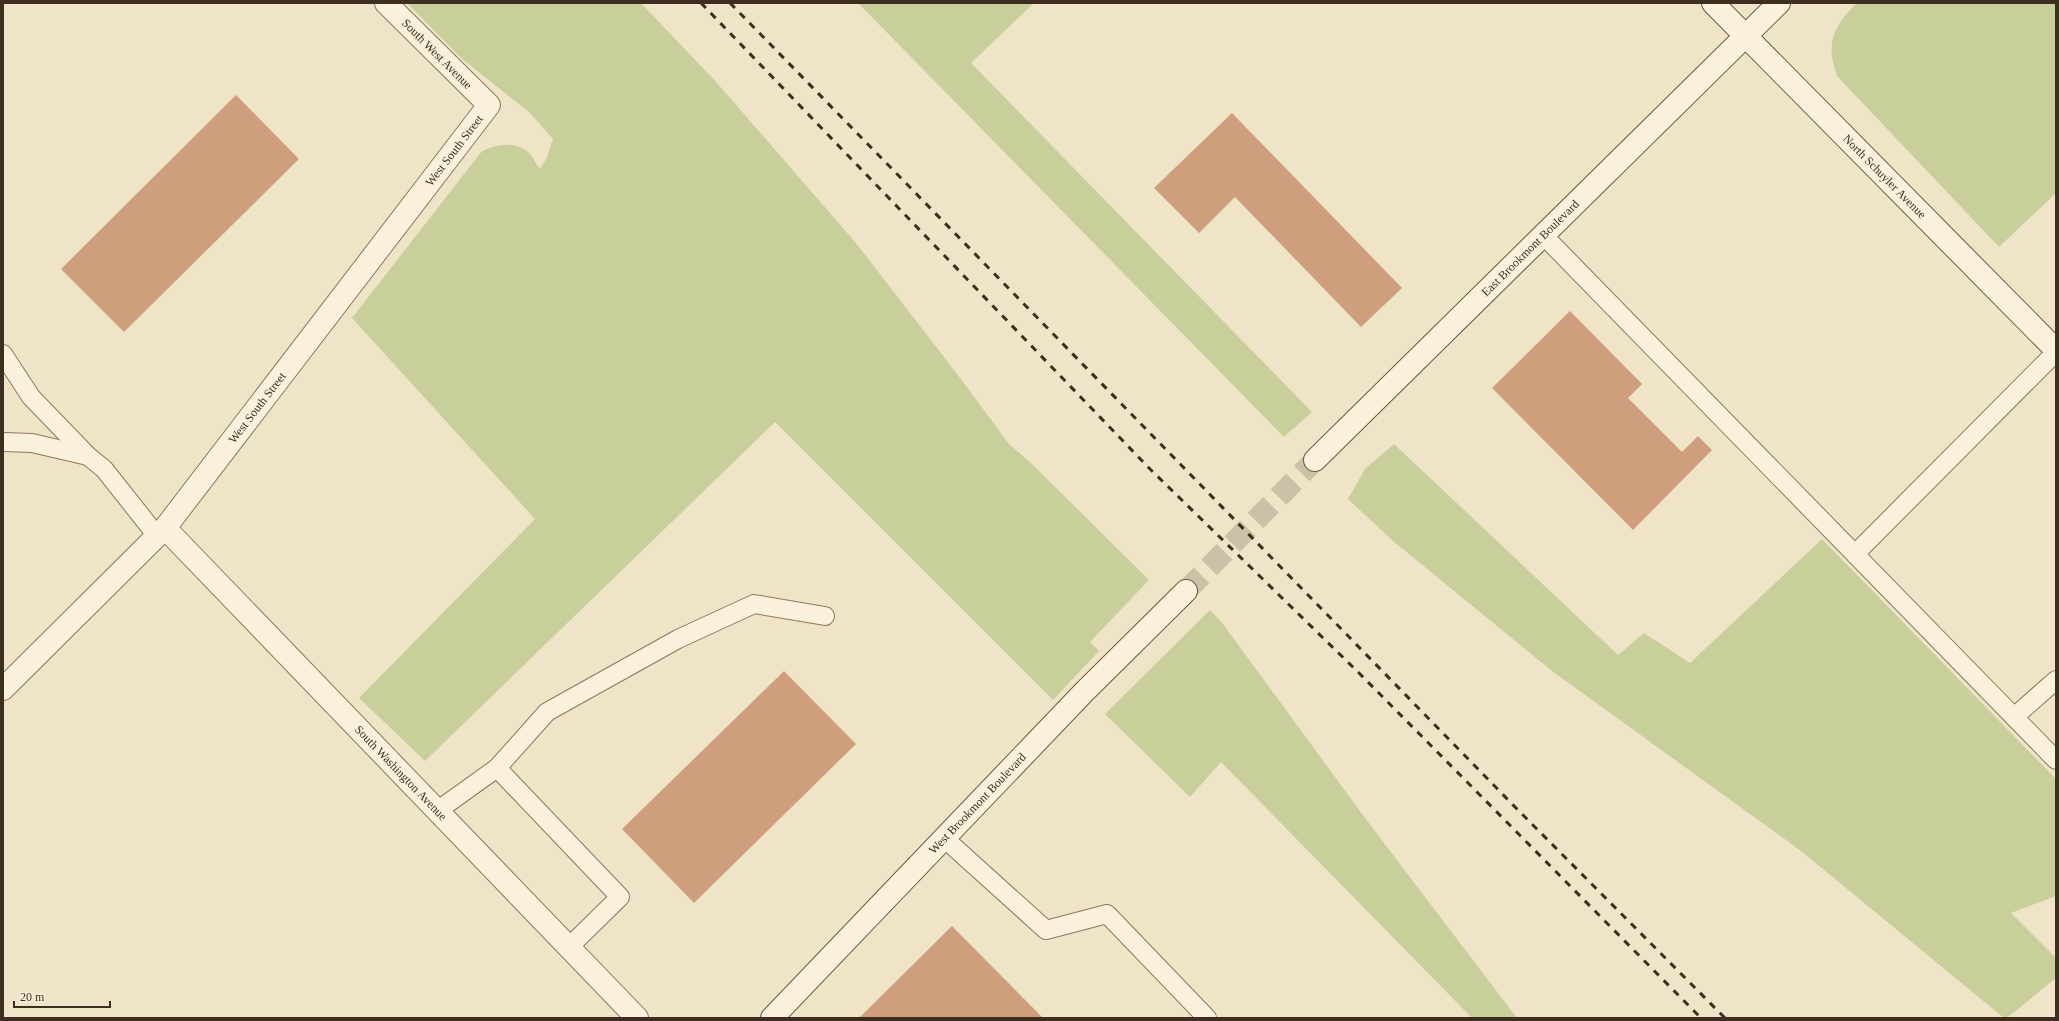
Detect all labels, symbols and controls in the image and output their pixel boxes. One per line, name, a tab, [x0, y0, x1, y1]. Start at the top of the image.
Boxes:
street label: South West Avenue	[399, 16, 475, 92]
street label: West South Street	[423, 112, 486, 189]
street label: North Schuyler Avenue	[1840, 132, 1929, 221]
street label: East Brookmont Boulevard	[1478, 197, 1582, 299]
street label: West South Street	[226, 369, 289, 446]
street label: South Washington Avenue	[352, 722, 450, 823]
street label: West Brookmont Boulevard	[926, 750, 1029, 857]
scale bar	[14, 983, 110, 1009]
text: 20 m	[20, 990, 45, 1004]

